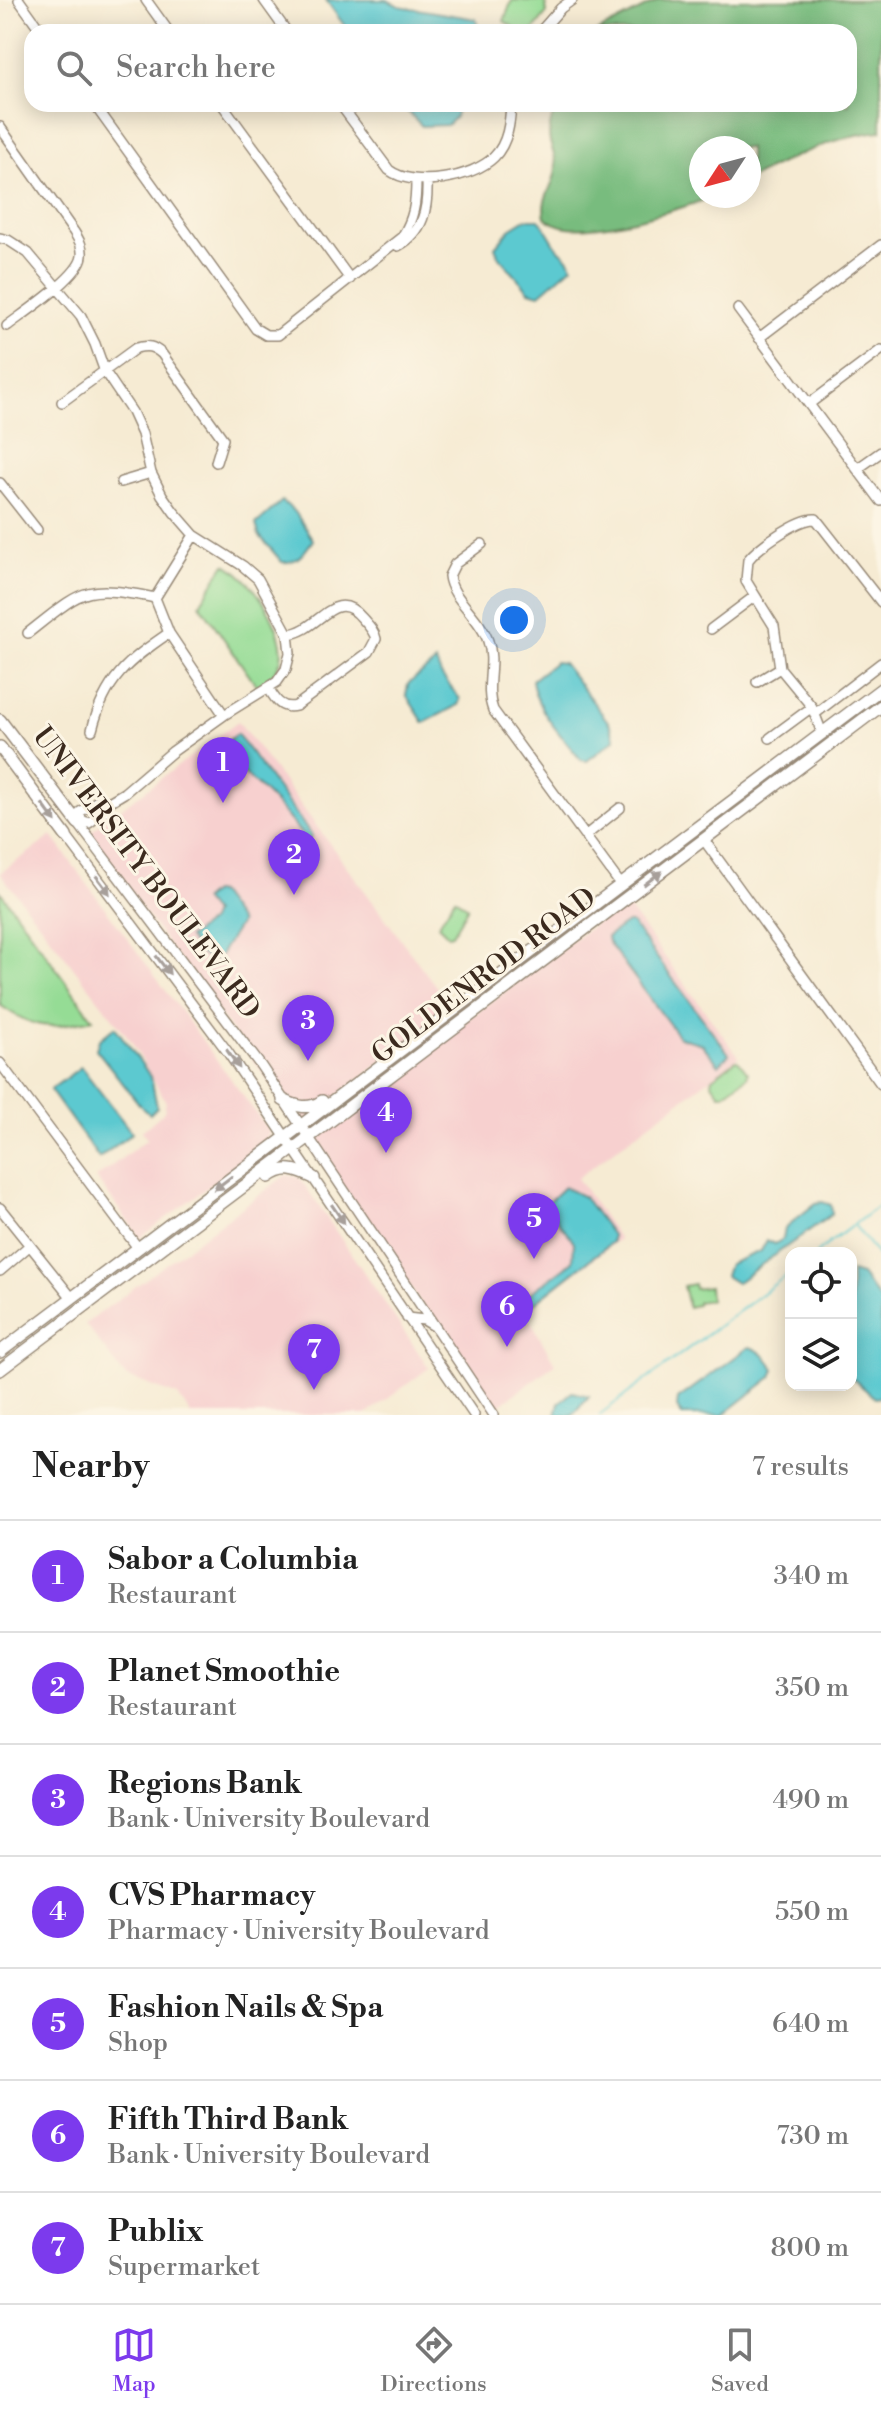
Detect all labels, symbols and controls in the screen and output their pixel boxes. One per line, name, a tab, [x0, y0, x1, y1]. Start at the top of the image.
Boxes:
search box	[24, 24, 857, 112]
icon: search	[52, 46, 96, 90]
text: Search here	[116, 49, 276, 87]
north arrow	[689, 136, 761, 208]
your location	[494, 600, 534, 640]
street label: UNIVERSITY BOULEVARD	[25, 720, 267, 1026]
pin: 1	[197, 737, 249, 803]
one-way arrow	[40, 802, 56, 823]
pin: 2	[268, 829, 320, 895]
one-way arrow	[643, 871, 663, 887]
one-way arrow	[95, 874, 111, 896]
street label: GOLDENROD ROAD	[365, 880, 603, 1072]
one-way arrow	[155, 955, 171, 975]
pin: 3	[282, 995, 334, 1061]
one-way arrow	[225, 1049, 240, 1070]
pin: 4	[360, 1087, 412, 1153]
one-way arrow	[213, 1175, 233, 1191]
pin: 5	[508, 1193, 560, 1259]
one-way arrow	[330, 1204, 345, 1225]
map controls	[785, 1247, 857, 1391]
button: locate	[785, 1247, 857, 1319]
pin: 6	[481, 1281, 533, 1347]
button: layers	[785, 1319, 857, 1391]
pin: 7	[288, 1324, 340, 1390]
text: Nearby	[32, 1446, 150, 1488]
text: 7 results	[752, 1451, 849, 1483]
text: Sabor a Columbia	[108, 1541, 358, 1579]
text: 1	[52, 1560, 64, 1592]
text: 340 m	[773, 1560, 849, 1592]
text: Restaurant	[108, 1579, 237, 1611]
text: Planet Smoothie	[108, 1653, 340, 1691]
text: 2	[50, 1672, 66, 1704]
text: 350 m	[775, 1672, 849, 1704]
text: Restaurant	[108, 1691, 237, 1723]
text: Regions Bank	[108, 1765, 302, 1803]
text: 3	[50, 1784, 66, 1816]
text: 490 m	[772, 1784, 849, 1816]
text: Bank · University Boulevard	[108, 1803, 430, 1835]
text: CVS Pharmacy	[108, 1877, 315, 1915]
text: 4	[49, 1896, 67, 1928]
text: 550 m	[775, 1896, 849, 1928]
text: Pharmacy · University Boulevard	[108, 1915, 490, 1947]
text: Fashion Nails & Spa	[108, 1989, 384, 2027]
text: 5	[50, 2008, 66, 2040]
text: 640 m	[772, 2008, 849, 2040]
text: Shop	[108, 2027, 168, 2059]
text: Fifth Third Bank	[108, 2101, 348, 2139]
text: 6	[50, 2120, 66, 2152]
text: 730 m	[776, 2120, 849, 2152]
text: Bank · University Boulevard	[108, 2139, 430, 2171]
text: Publix	[108, 2213, 203, 2251]
text: 7	[50, 2232, 66, 2264]
text: 800 m	[770, 2232, 849, 2264]
text: Supermarket	[108, 2251, 260, 2283]
tab: Map	[112, 2323, 156, 2398]
tab: Directions	[381, 2323, 487, 2398]
tab: Saved	[711, 2323, 769, 2398]

